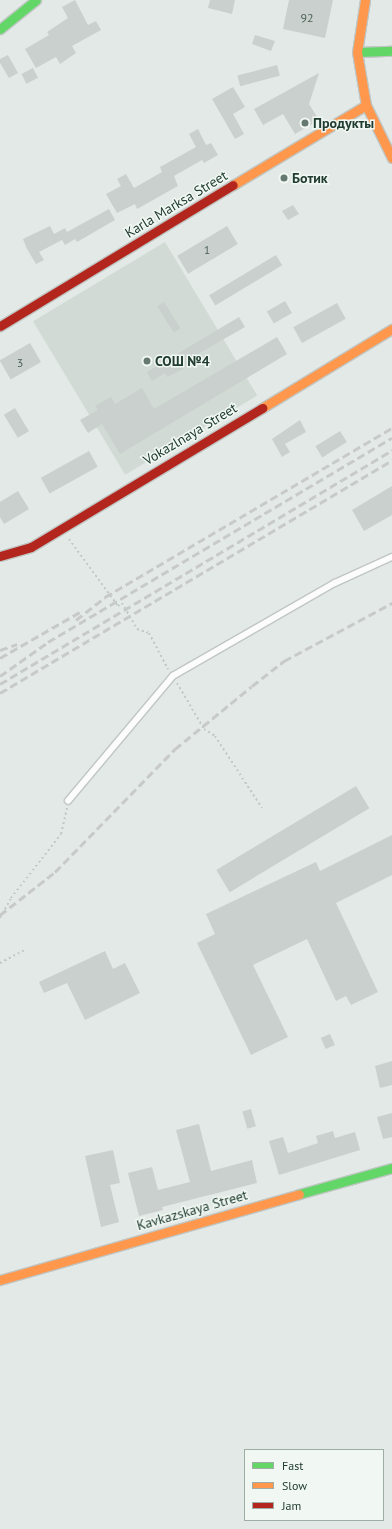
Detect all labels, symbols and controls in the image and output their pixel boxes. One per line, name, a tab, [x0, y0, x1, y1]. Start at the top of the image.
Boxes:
house number: 92	[300, 11, 314, 25]
place label: Продукты	[313, 115, 374, 131]
marker: Продукты	[300, 118, 310, 128]
street label: Karla Marksa Street	[122, 167, 230, 241]
place label: Ботик	[292, 170, 328, 186]
marker: Ботик	[279, 173, 289, 183]
house number: 1	[204, 243, 210, 257]
place label: СОШ №4	[155, 353, 210, 369]
house number: 3	[17, 356, 23, 370]
marker: СОШ №4	[142, 356, 152, 366]
street label: Vokazlnaya Street	[140, 399, 240, 469]
street label: Kavkazskaya Street	[135, 1186, 249, 1234]
legend	[244, 1449, 384, 1521]
text: Fast	[282, 1458, 303, 1473]
text: Slow	[282, 1478, 307, 1493]
text: Jam	[282, 1498, 301, 1513]

